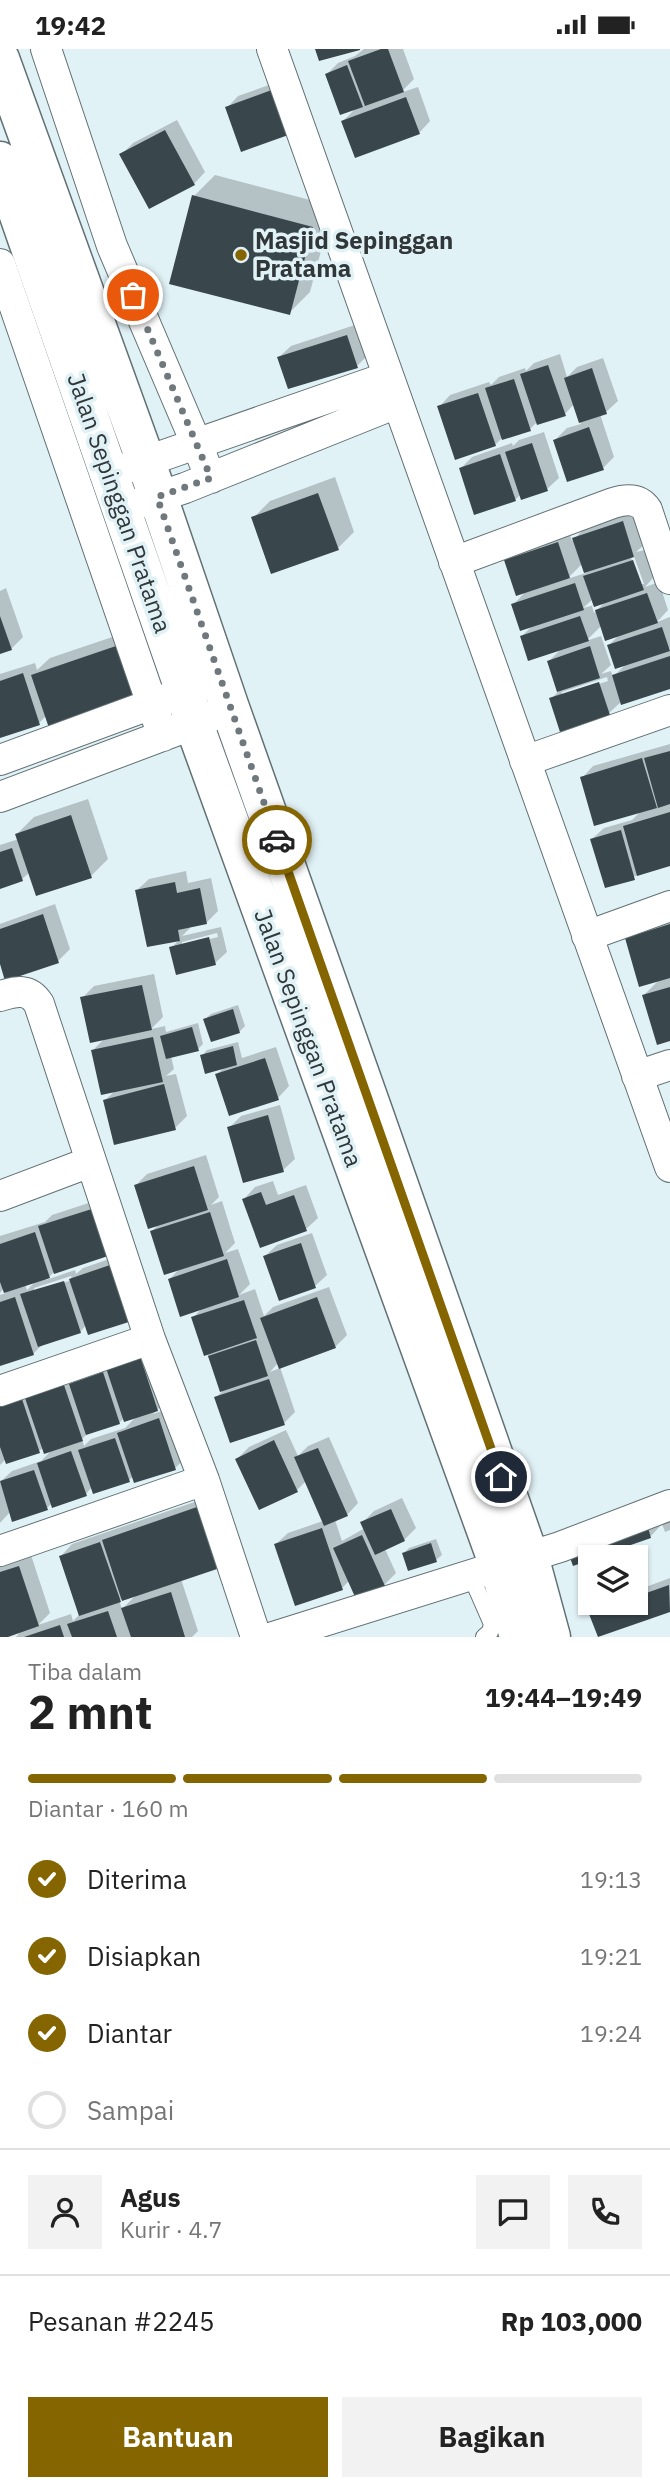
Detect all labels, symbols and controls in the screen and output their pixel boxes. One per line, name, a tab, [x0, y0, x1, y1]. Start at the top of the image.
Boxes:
text: 19:42	[35, 8, 106, 42]
place label: Masjid Sepinggan Pratama	[255, 224, 453, 284]
marker: Masjid Sepinggan Pratama	[233, 247, 249, 263]
pin	[103, 265, 163, 325]
icon: bag	[114, 276, 152, 314]
street label: Jalan Sepinggan Pratama	[60, 369, 180, 637]
courier	[242, 805, 312, 875]
icon: car	[258, 821, 296, 859]
street label: Jalan Sepinggan Pratama	[247, 904, 371, 1171]
pin	[471, 1447, 531, 1507]
icon: home	[482, 1458, 520, 1496]
map controls	[578, 1545, 648, 1615]
button: layers	[578, 1545, 648, 1615]
text: Tiba dalam	[28, 1656, 142, 1686]
text: 19:44–19:49	[485, 1680, 642, 1714]
text: 2 mnt	[28, 1682, 153, 1742]
text: Diantar · 160 m	[28, 1793, 189, 1823]
icon: check	[28, 1860, 66, 1898]
text: Diterima	[87, 1862, 187, 1896]
text: 19:13	[580, 1864, 642, 1894]
icon: check	[28, 1937, 66, 1975]
text: Disiapkan	[87, 1939, 201, 1973]
text: 19:21	[580, 1941, 642, 1971]
icon: check	[28, 2014, 66, 2052]
text: Diantar	[87, 2016, 172, 2050]
text: 19:24	[580, 2018, 642, 2048]
text: Sampai	[87, 2093, 174, 2127]
button: person	[28, 2175, 102, 2249]
button: chat	[476, 2175, 550, 2249]
button: phone	[568, 2175, 642, 2249]
text: Agus	[120, 2180, 181, 2214]
text: Kurir · 4.7	[120, 2214, 222, 2244]
text: Pesanan #2245	[28, 2304, 215, 2338]
text: Rp 103,000	[501, 2304, 642, 2338]
button: Bantuan	[28, 2397, 328, 2477]
button: Bagikan	[342, 2397, 642, 2477]

